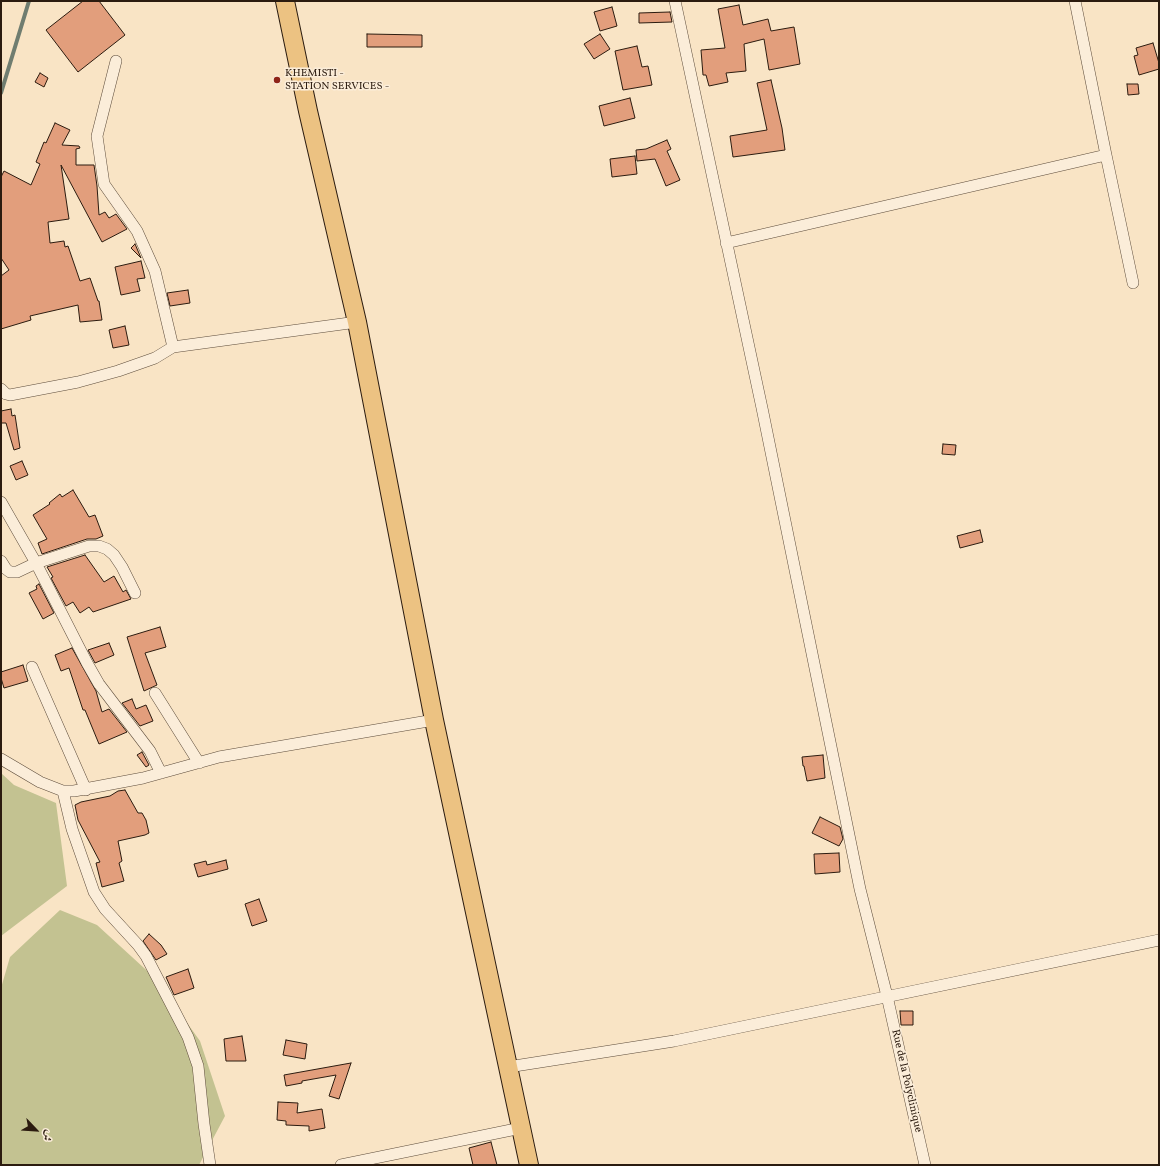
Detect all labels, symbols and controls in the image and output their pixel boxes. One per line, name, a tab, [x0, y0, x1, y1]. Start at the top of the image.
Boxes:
place label: KHEMISTI - STATION SERVICES -	[285, 67, 389, 93]
marker: KHEMISTI - STATION SERVICES -	[272, 75, 282, 85]
street label: Rue de la Polyclinique	[888, 1028, 924, 1134]
north arrow	[16, 1110, 56, 1150]
text: ش	[38, 1127, 56, 1143]

